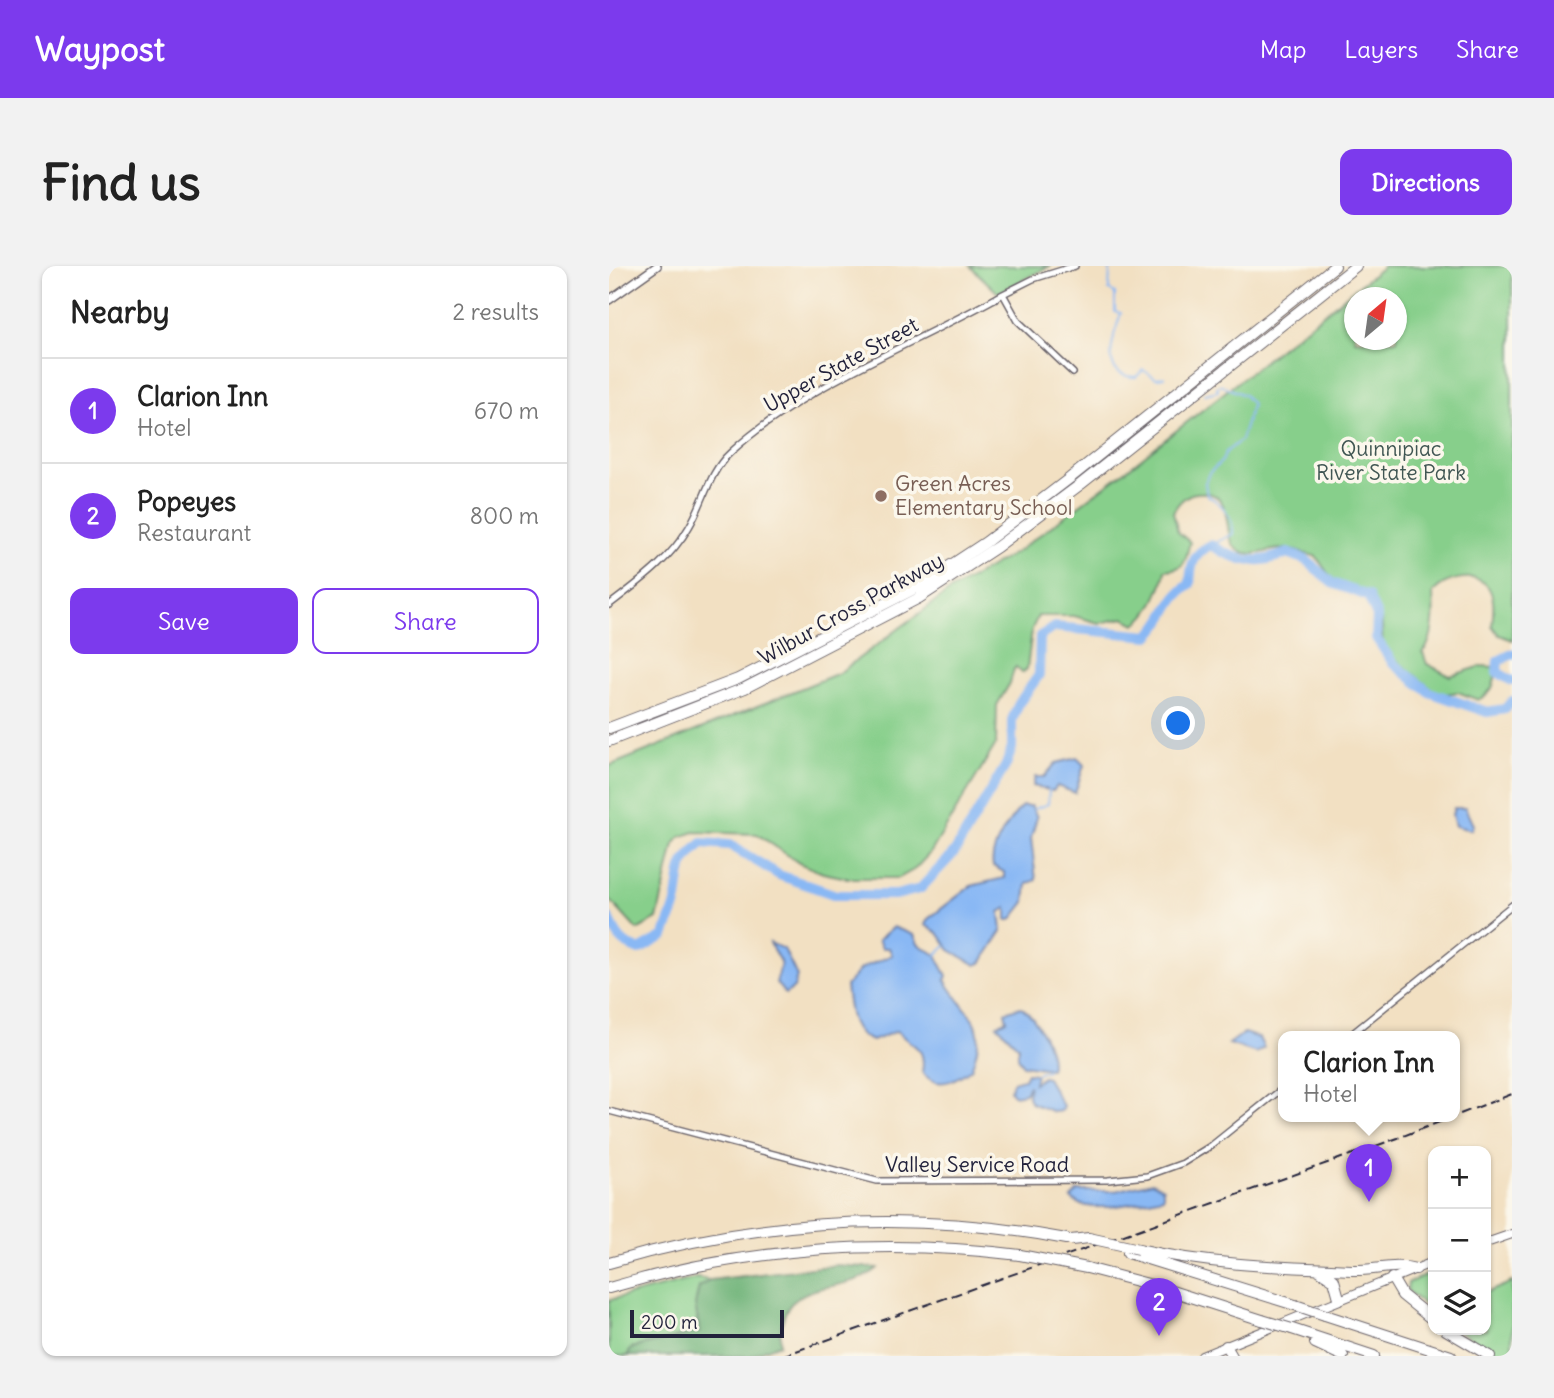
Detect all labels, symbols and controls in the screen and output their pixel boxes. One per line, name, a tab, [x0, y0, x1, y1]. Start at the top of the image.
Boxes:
text: Waypost	[35, 28, 165, 70]
text: Map	[1260, 34, 1306, 64]
text: Layers	[1344, 34, 1418, 64]
text: Share	[1456, 34, 1519, 64]
button: Directions	[1340, 149, 1512, 215]
text: Find us	[42, 152, 200, 213]
north arrow	[1344, 287, 1407, 350]
text: Nearby	[70, 293, 170, 331]
text: 2 results	[453, 297, 539, 326]
street label: Upper State Street	[759, 311, 923, 418]
text: Clarion Inn	[137, 380, 268, 413]
text: 1	[88, 396, 98, 425]
text: 670 m	[474, 396, 539, 425]
text: Hotel	[137, 413, 191, 442]
park label: Quinnipiac River State Park	[1316, 435, 1466, 486]
place label: Green Acres Elementary School	[895, 470, 1072, 521]
text: Popeyes	[137, 485, 236, 518]
marker: Green Acres Elementary School	[873, 488, 889, 504]
text: 2	[87, 501, 99, 530]
text: 800 m	[470, 501, 539, 530]
text: Restaurant	[137, 518, 251, 547]
street label: Wilbur Cross Parkway	[753, 546, 948, 671]
button: Save	[70, 588, 298, 654]
button: Share	[312, 588, 539, 654]
your location	[1161, 706, 1195, 740]
popup	[1278, 1031, 1460, 1122]
text: Clarion Inn	[1303, 1046, 1435, 1079]
text: Hotel	[1303, 1079, 1358, 1108]
pin: 1	[1346, 1144, 1392, 1202]
map controls	[1428, 1146, 1491, 1335]
button: +	[1428, 1146, 1491, 1209]
street label: Valley Service Road	[885, 1151, 1069, 1178]
button: −	[1428, 1209, 1491, 1272]
button: layers	[1428, 1272, 1491, 1335]
pin: 2	[1136, 1278, 1182, 1336]
scale bar	[630, 1307, 784, 1339]
text: 200 m	[641, 1310, 698, 1334]

